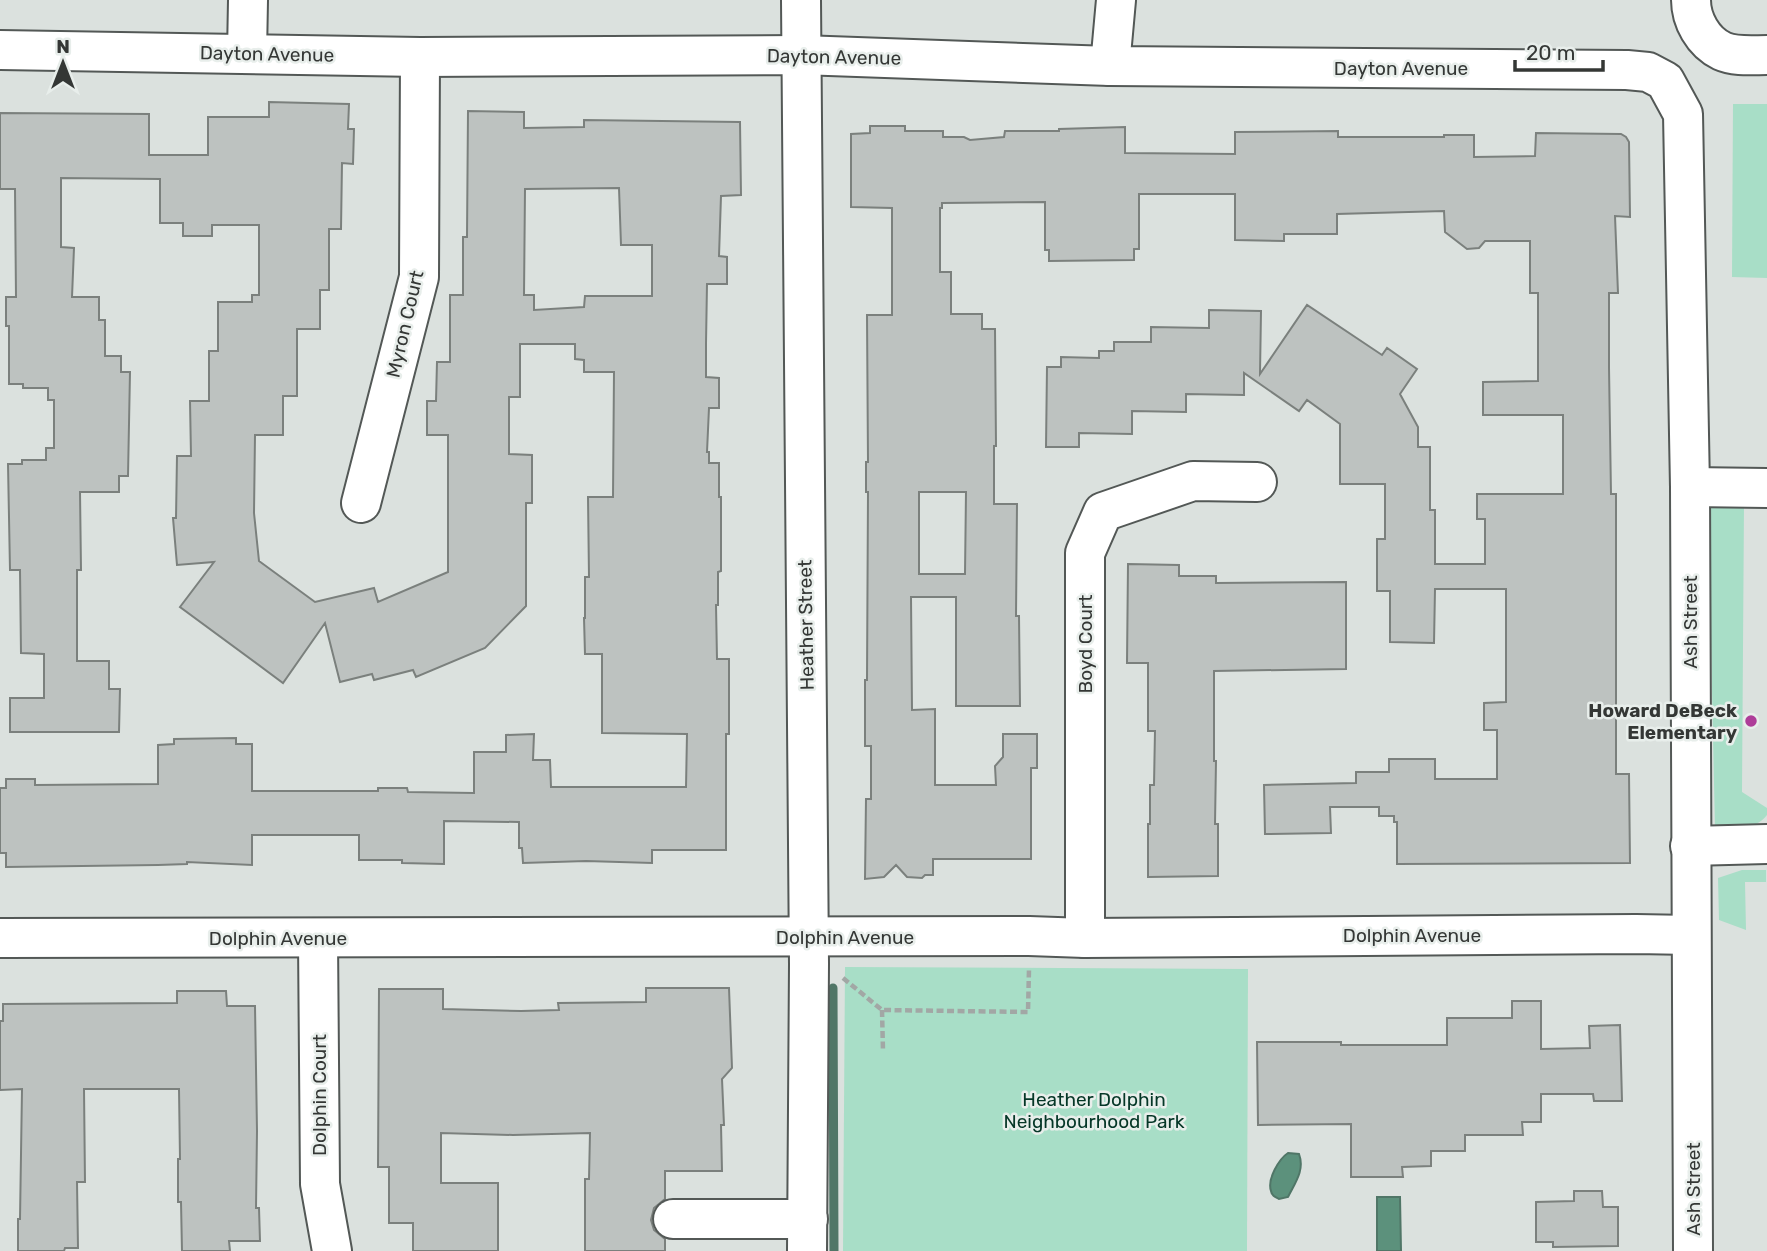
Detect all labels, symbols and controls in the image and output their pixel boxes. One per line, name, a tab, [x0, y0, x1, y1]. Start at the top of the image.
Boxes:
north arrow	[28, 28, 98, 98]
scale bar	[1515, 28, 1602, 72]
text: N	[56, 35, 70, 58]
text: 20 m	[1526, 40, 1575, 65]
street label: Dayton Avenue	[200, 41, 334, 67]
street label: Dayton Avenue	[767, 44, 901, 70]
street label: Dayton Avenue	[1334, 57, 1468, 80]
street label: Myron Court	[381, 268, 429, 380]
street label: Heather Street	[793, 559, 819, 691]
street label: Ash Street	[1679, 575, 1702, 669]
street label: Boyd Court	[1074, 594, 1097, 693]
place label: Howard DeBeck Elementary	[1588, 699, 1738, 744]
marker: Howard DeBeck Elementary	[1743, 713, 1759, 729]
street label: Dolphin Avenue	[1343, 924, 1481, 947]
street label: Dolphin Avenue	[776, 926, 914, 949]
street label: Dolphin Avenue	[209, 927, 347, 950]
street label: Dolphin Court	[308, 1033, 331, 1156]
park label: Heather Dolphin Neighbourhood Park	[1003, 1088, 1185, 1133]
street label: Ash Street	[1682, 1142, 1705, 1236]

